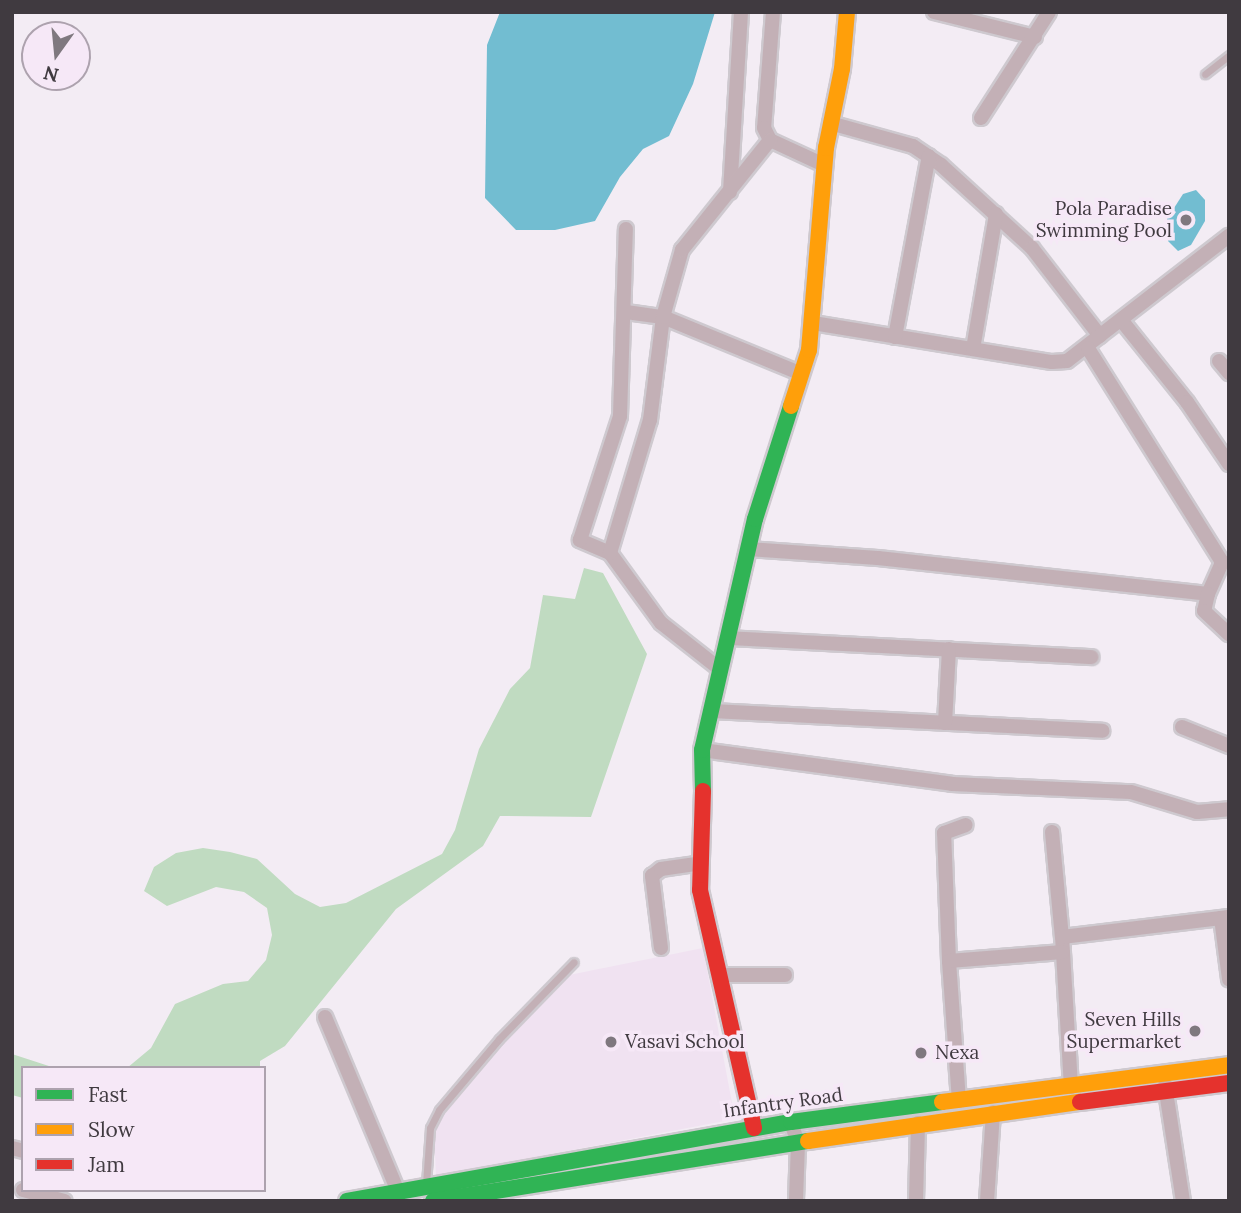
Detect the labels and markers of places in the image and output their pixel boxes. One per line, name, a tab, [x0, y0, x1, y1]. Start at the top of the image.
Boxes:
place label: Pola Paradise Swimming Pool	[1036, 198, 1172, 242]
marker: Pola Paradise Swimming Pool	[1178, 212, 1194, 228]
place label: Seven Hills Supermarket	[1067, 1009, 1181, 1053]
marker: Seven Hills Supermarket	[1187, 1023, 1203, 1039]
place label: Vasavi School	[625, 1031, 745, 1053]
marker: Vasavi School	[603, 1034, 619, 1050]
place label: Nexa	[935, 1042, 979, 1064]
marker: Nexa	[913, 1045, 929, 1061]

